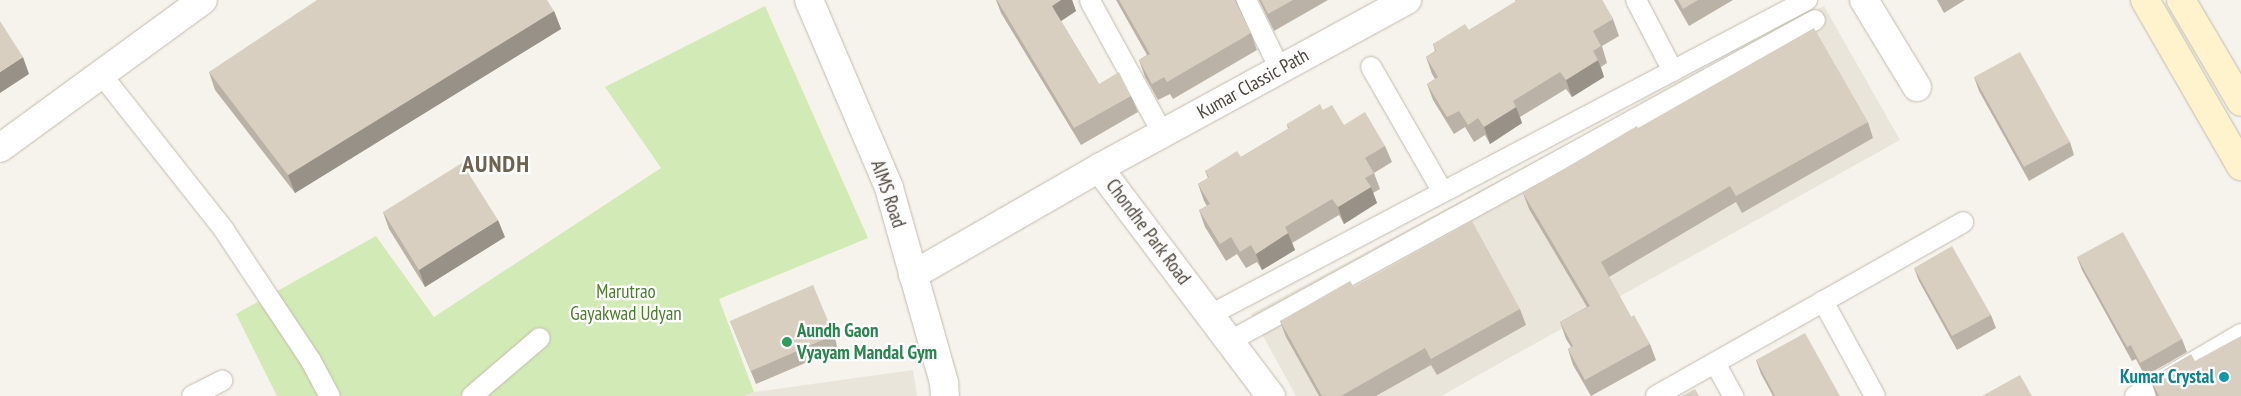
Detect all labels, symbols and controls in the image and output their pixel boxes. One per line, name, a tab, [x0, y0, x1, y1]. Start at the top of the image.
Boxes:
street label: Kumar Classic Path	[1193, 44, 1313, 124]
district label: AUNDH	[461, 150, 531, 178]
street label: AIMS Road	[866, 157, 910, 231]
street label: Chondhe Park Road	[1101, 175, 1195, 289]
park label: Marutrao Gayakwad Udyan	[570, 281, 682, 325]
place label: Aundh Gaon Vyayam Mandal Gym	[797, 320, 937, 364]
marker: Aundh Gaon Vyayam Mandal Gym	[781, 336, 793, 348]
place label: Kumar Crystal	[2120, 366, 2214, 388]
marker: Kumar Crystal	[2218, 371, 2230, 383]

